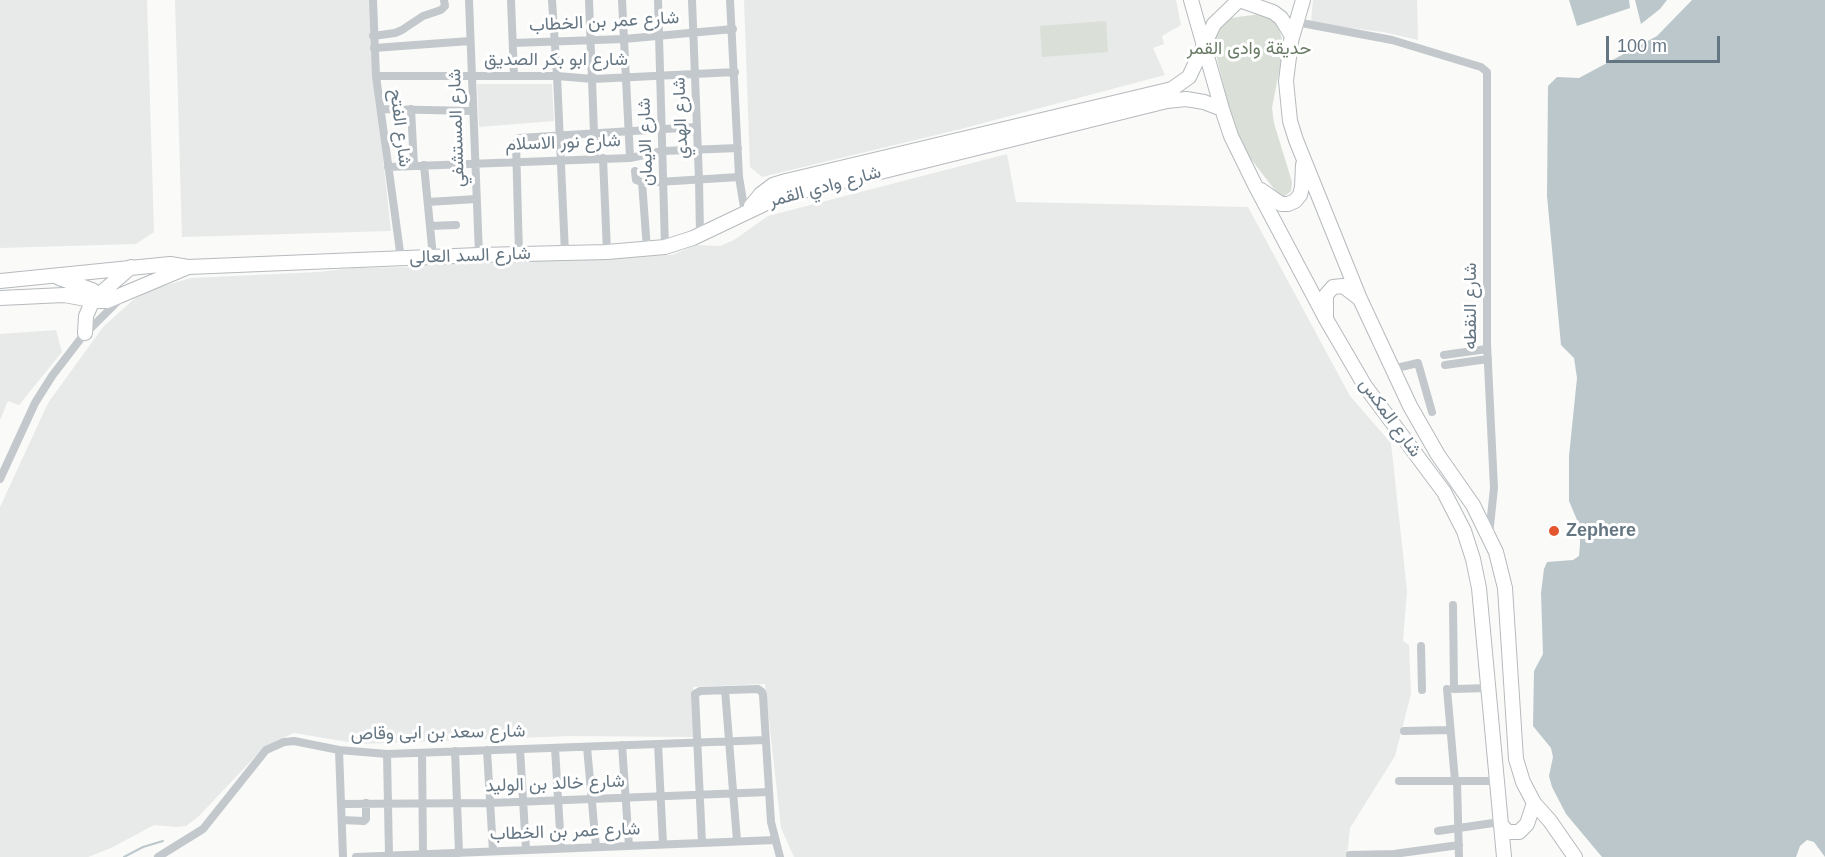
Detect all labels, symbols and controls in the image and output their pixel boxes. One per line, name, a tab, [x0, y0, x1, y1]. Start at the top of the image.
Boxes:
street label: شارع عمر بن الخطاب	[528, 7, 680, 37]
scale bar	[1609, 24, 1723, 62]
text: 100 m	[1617, 36, 1667, 56]
park label: حديقة وادى القمر	[1187, 38, 1311, 60]
street label: شارع ابو بكر الصديق	[484, 49, 628, 71]
street label: شارع المستشفي	[444, 68, 470, 188]
street label: شارع الهدي	[669, 77, 693, 159]
street label: شارع الفتح	[385, 88, 415, 168]
street label: شارع الايمان	[634, 97, 658, 187]
street label: شارع نور الاسلام	[505, 130, 621, 156]
street label: شارع وادي القمر	[767, 162, 883, 212]
street label: شارع السد العالى	[409, 243, 531, 269]
street label: شارع النقطه	[1460, 262, 1482, 350]
street label: شارع المكس	[1354, 374, 1426, 462]
place label: Zephere	[1566, 520, 1636, 542]
marker: Zephere	[1547, 524, 1561, 538]
street label: شارع سعد بن ابى وقاص	[350, 721, 526, 745]
street label: شارع خالد بن الوليد	[485, 771, 625, 797]
street label: شارع عمر بن الخطاب	[489, 819, 641, 845]

